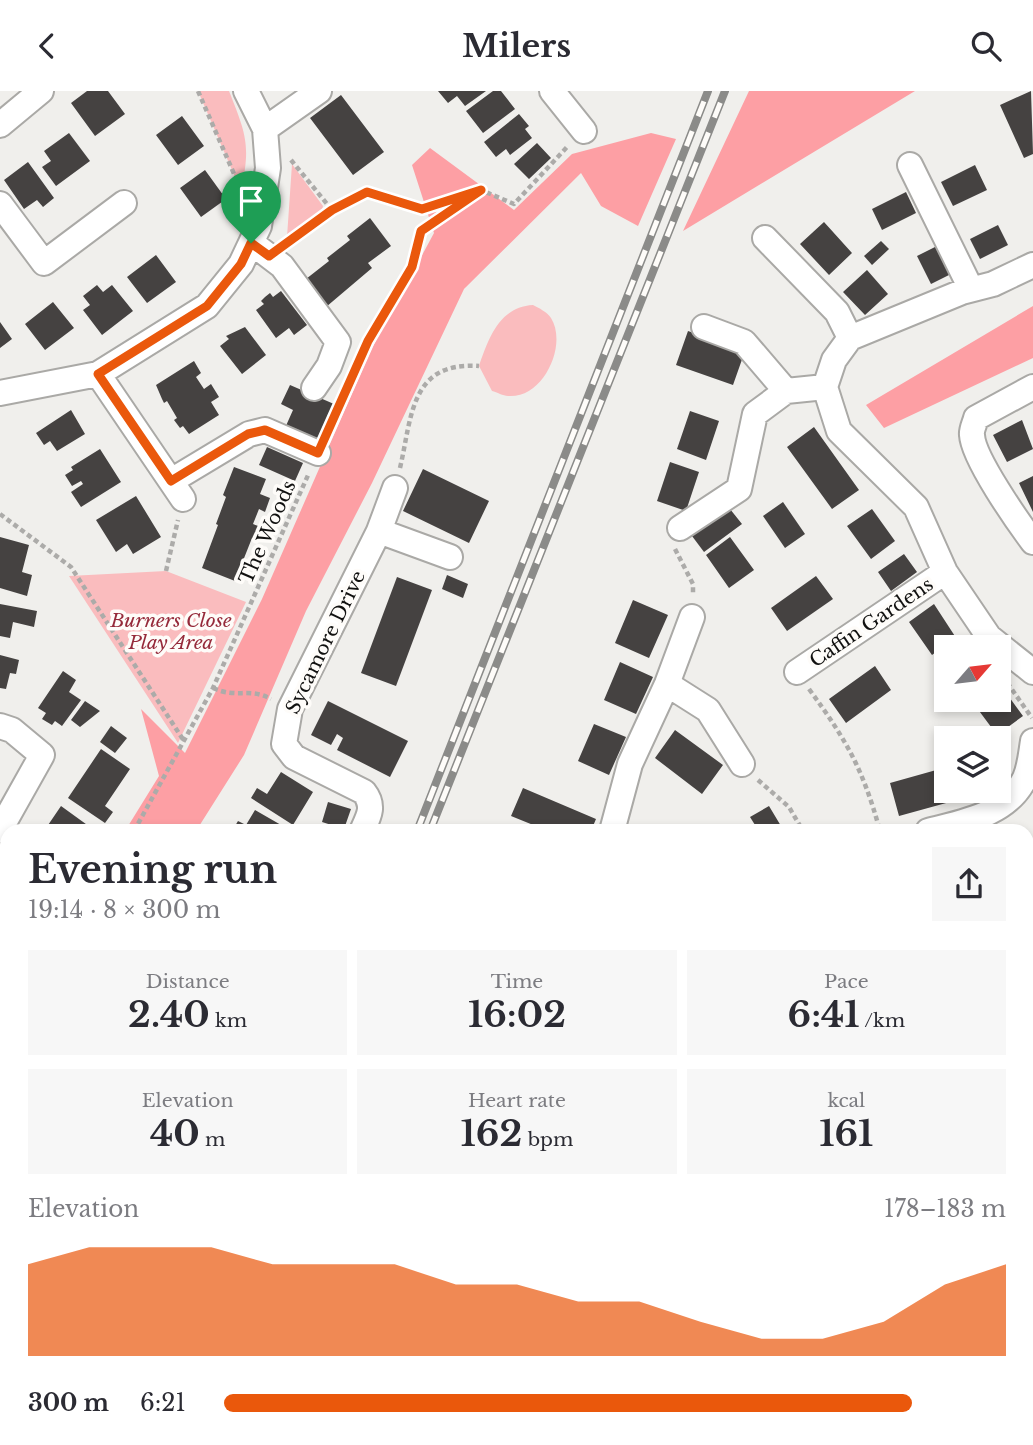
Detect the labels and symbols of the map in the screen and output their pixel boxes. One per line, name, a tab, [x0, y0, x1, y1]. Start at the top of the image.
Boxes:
pin	[221, 171, 281, 243]
street label: The Woods	[234, 477, 301, 588]
street label: Sycamore Drive	[281, 567, 370, 718]
street label: Caffin Gardens	[805, 573, 937, 672]
park label: Burners Close Play Area	[109, 609, 232, 654]
north arrow	[934, 635, 1012, 712]

